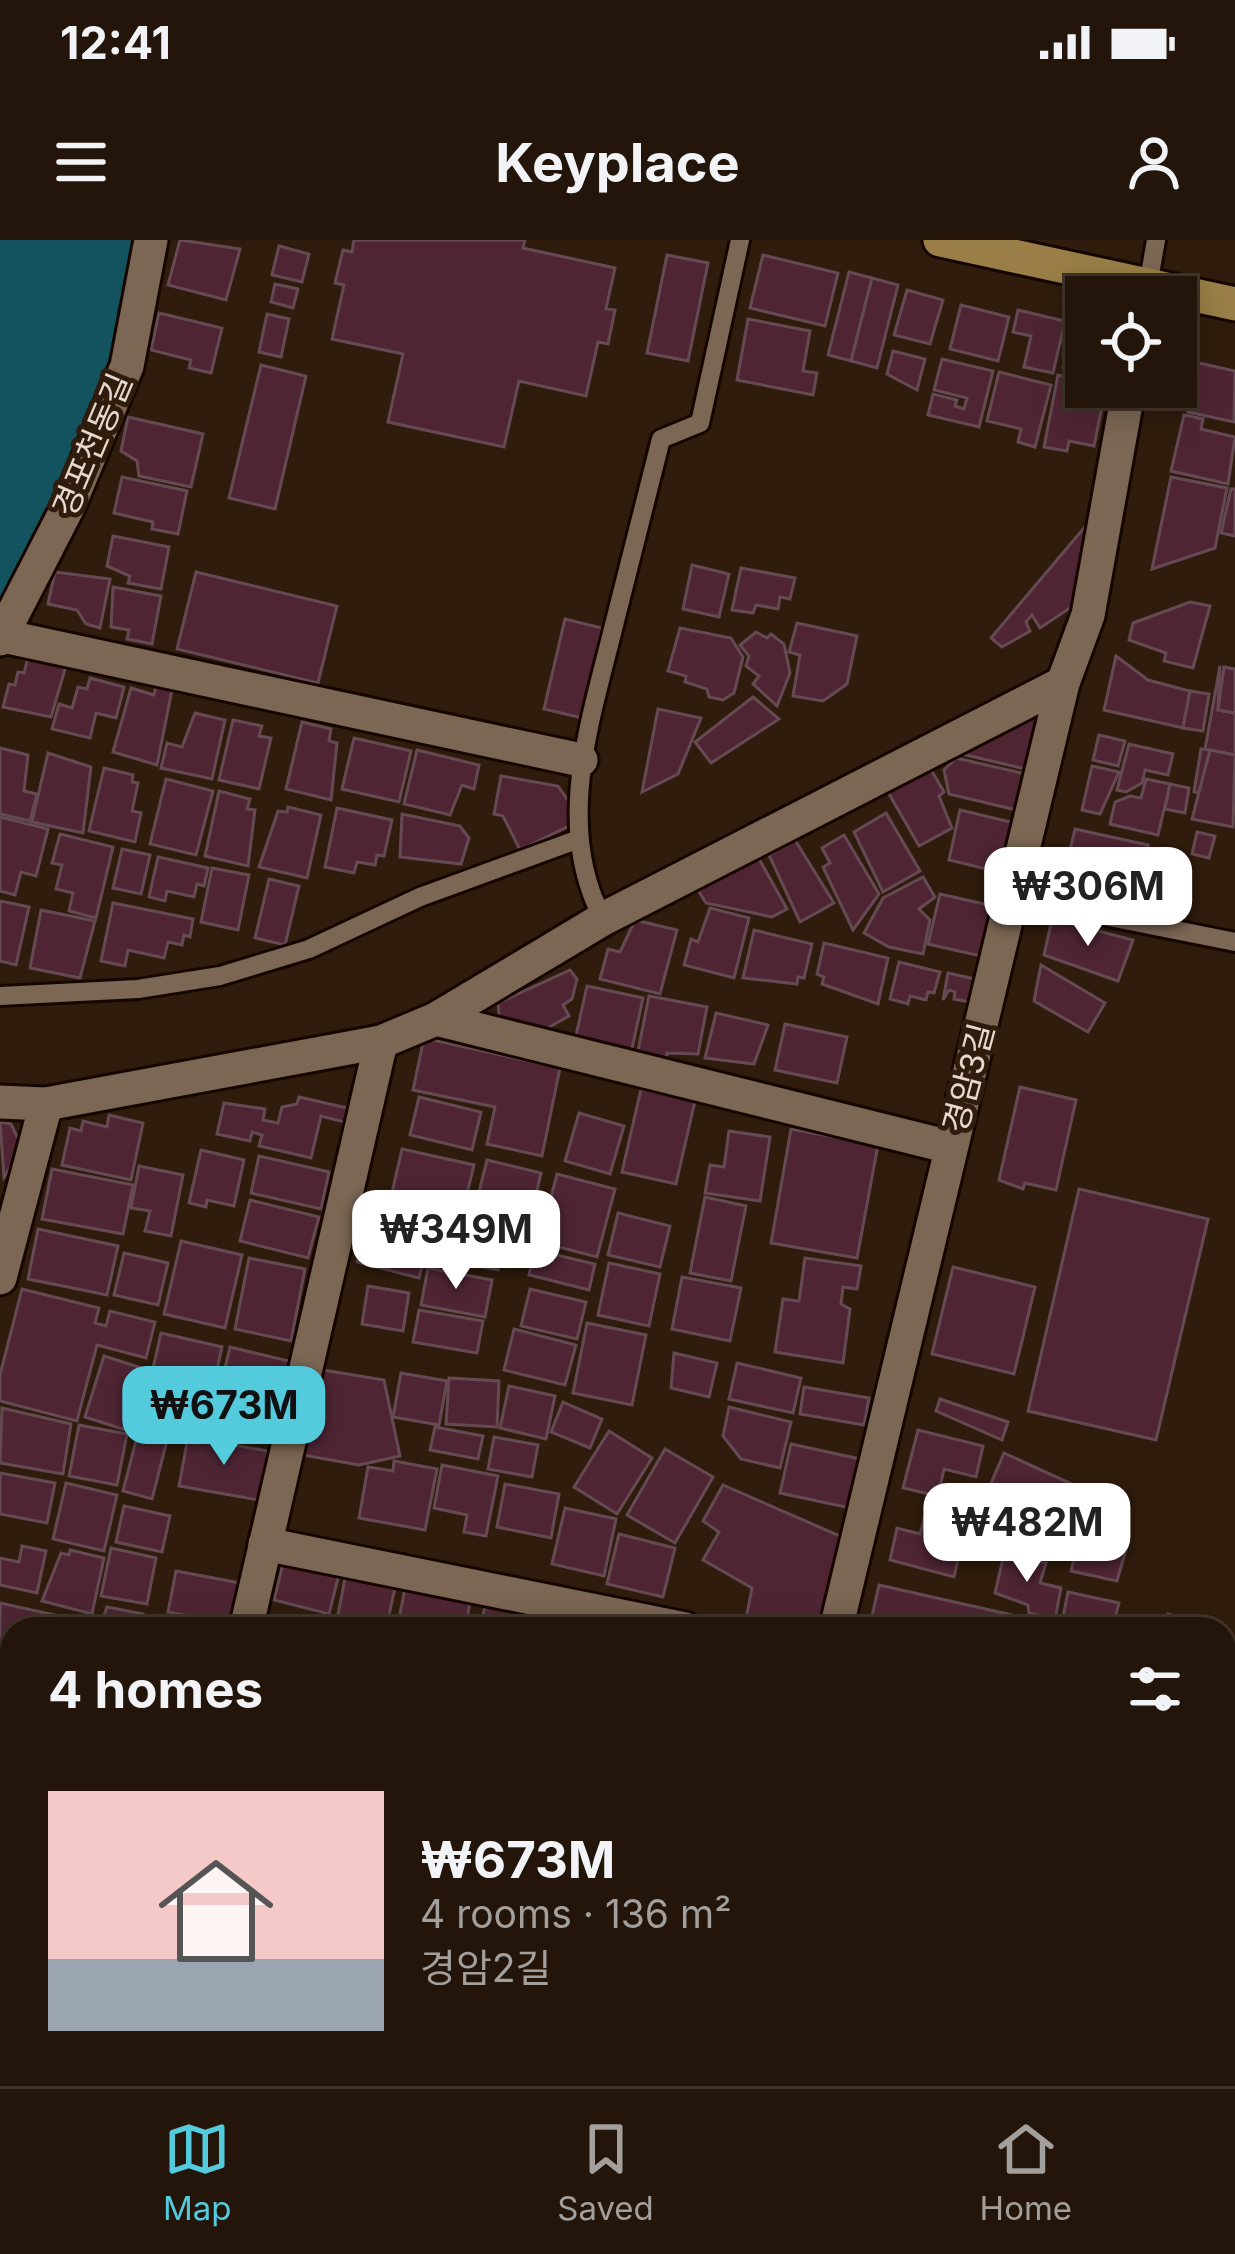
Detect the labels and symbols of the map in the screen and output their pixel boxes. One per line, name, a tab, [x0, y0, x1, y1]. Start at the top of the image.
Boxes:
street label: 경포천동길	[44, 367, 140, 523]
pin: ₩306M	[1004, 847, 1172, 949]
street label: 경암3길	[934, 1019, 1002, 1137]
pin: ₩349M	[372, 1190, 540, 1292]
pin: ₩673M	[140, 1366, 308, 1468]
pin: ₩482M	[943, 1483, 1111, 1585]

